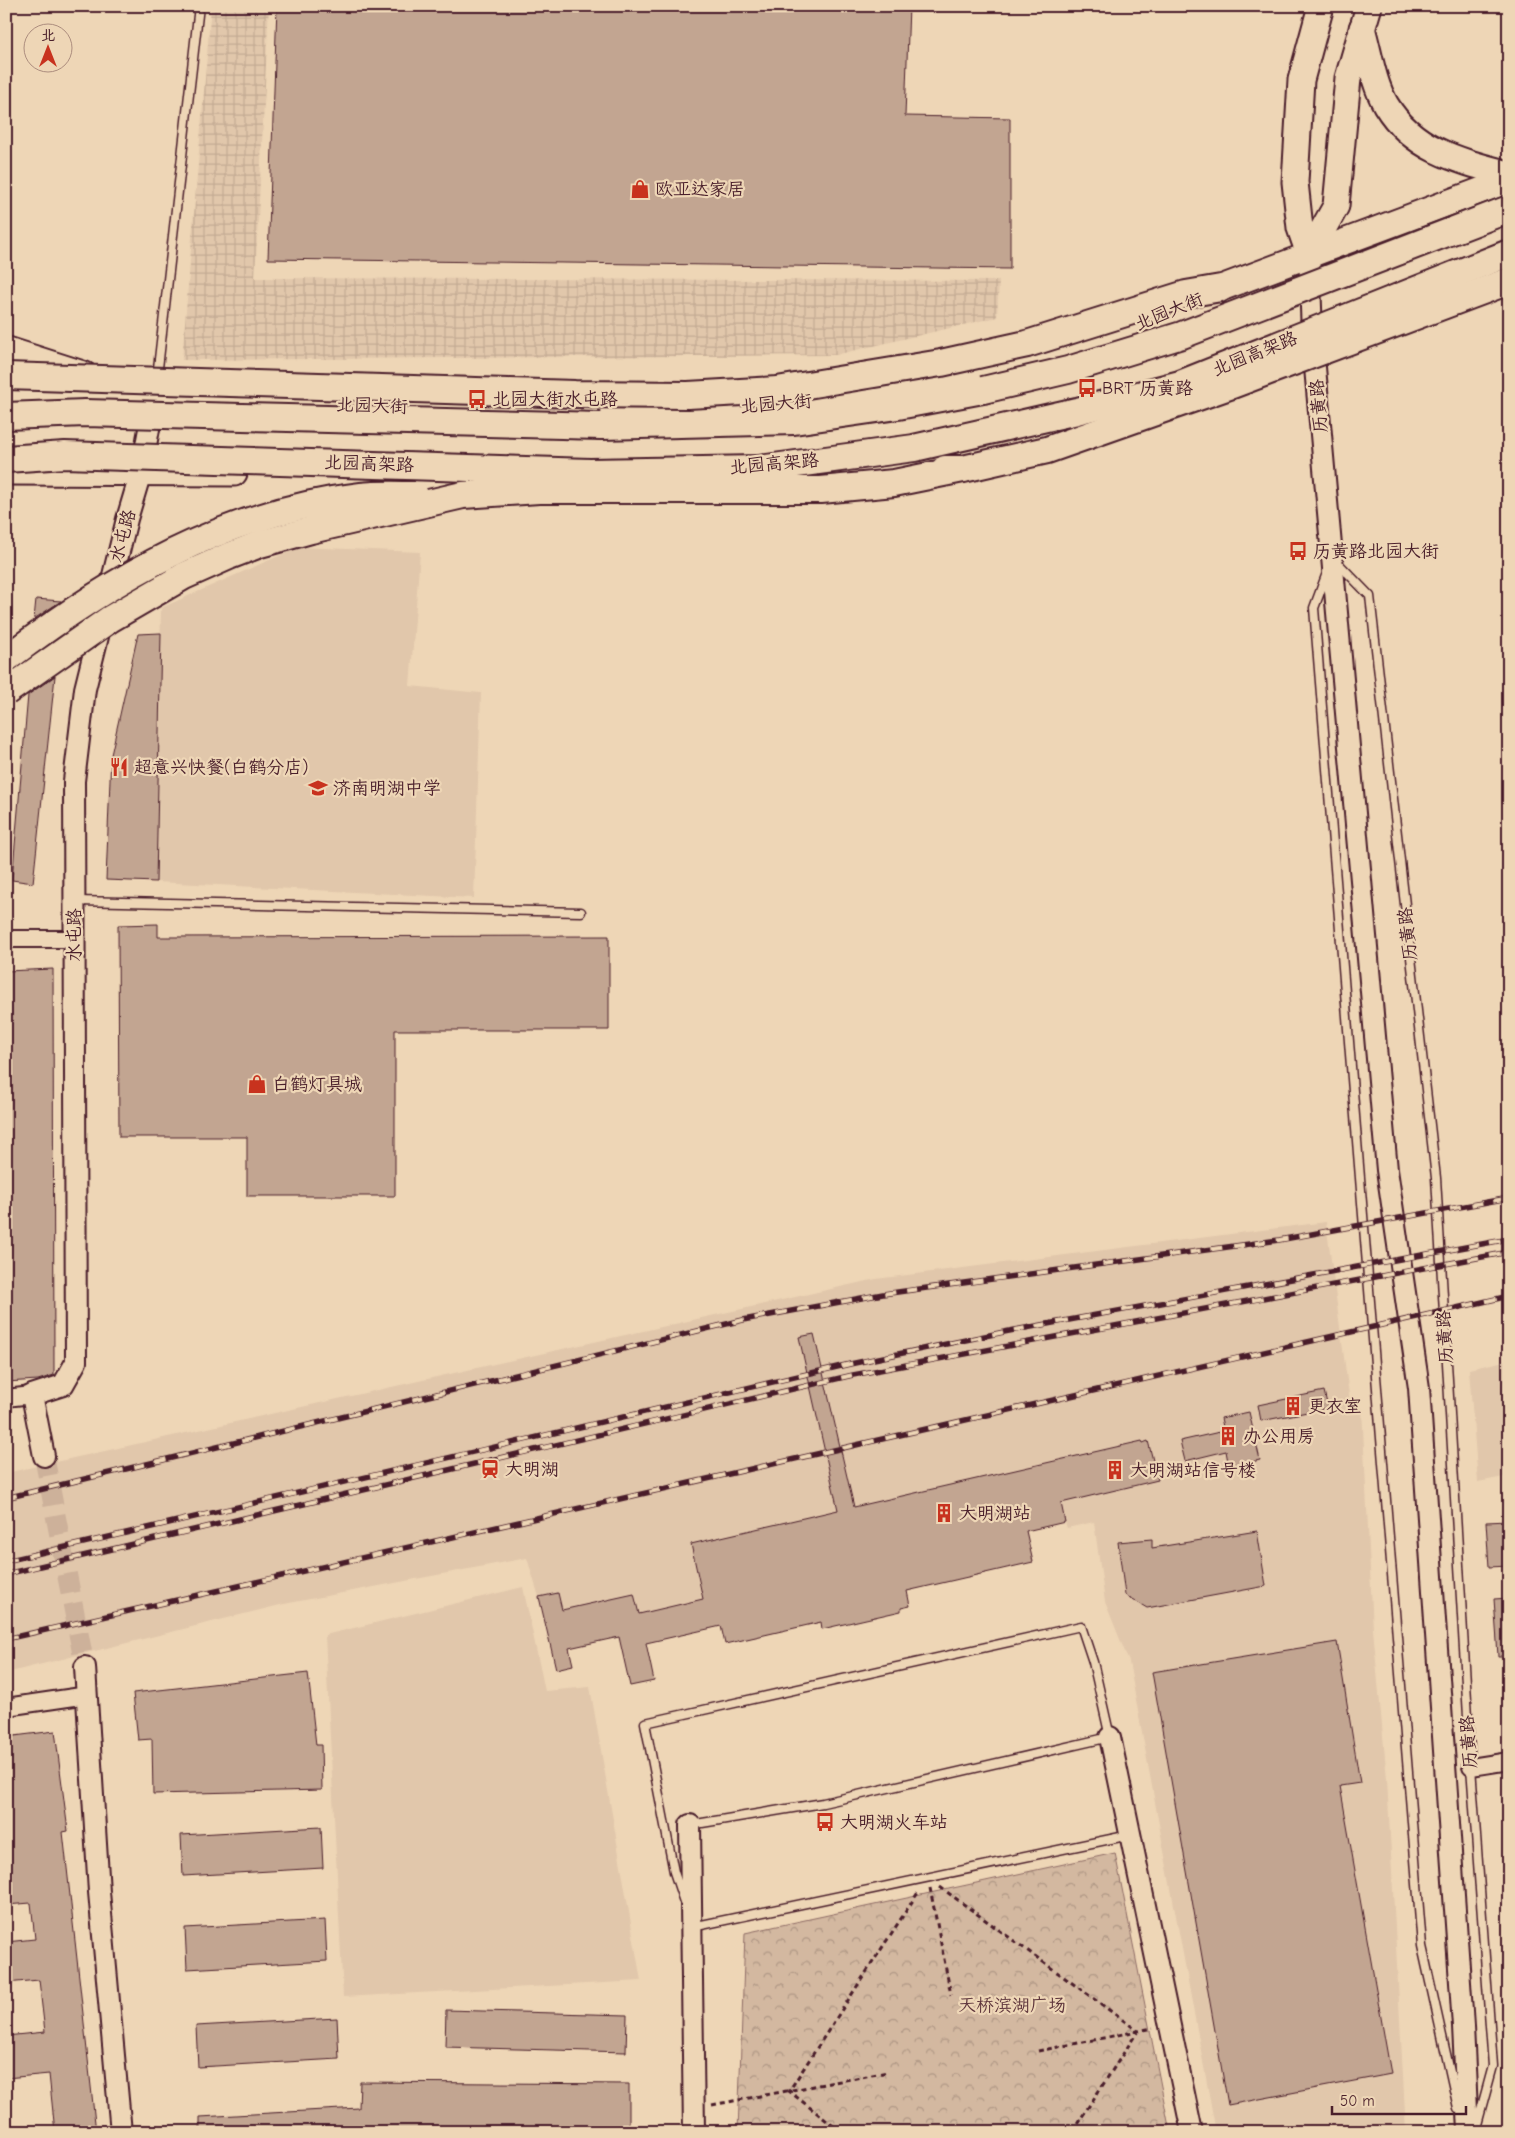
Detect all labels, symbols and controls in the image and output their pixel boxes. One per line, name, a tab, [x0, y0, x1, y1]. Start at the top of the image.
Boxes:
north arrow	[22, 22, 72, 72]
text: 北	[41, 27, 55, 44]
shop icon: 欧亚达家居	[629, 178, 651, 200]
place label: 欧亚达家居	[655, 179, 745, 200]
street label: 北园大街	[1132, 289, 1206, 335]
street label: 北园高架路	[1209, 327, 1301, 381]
bus stop icon: BRT 历黄路	[1076, 377, 1098, 399]
place label: BRT 历黄路	[1102, 378, 1193, 399]
street label: 历黄路	[1306, 378, 1332, 434]
bus stop icon: 北园大街水屯路	[466, 388, 488, 410]
place label: 北园大街水屯路	[492, 389, 618, 410]
street label: 北园大街	[739, 390, 813, 418]
street label: 北园大街	[336, 394, 408, 418]
street label: 北园高架路	[728, 450, 820, 478]
street label: 北园高架路	[324, 452, 414, 476]
street label: 水屯路	[106, 507, 140, 565]
bus stop icon: 历黄路北园大街	[1287, 540, 1309, 562]
place label: 历黄路北园大街	[1313, 541, 1439, 562]
restaurant icon: 超意兴快餐(白鹤分店)	[108, 756, 130, 778]
place label: 超意兴快餐(白鹤分店)	[134, 757, 308, 778]
school or university icon: 济南明湖中学	[307, 777, 329, 799]
place label: 济南明湖中学	[333, 778, 441, 799]
street label: 历黄路	[1395, 906, 1421, 962]
street label: 水屯路	[64, 908, 85, 962]
shop icon: 白鹤灯具城	[246, 1073, 268, 1095]
place label: 白鹤灯具城	[272, 1074, 362, 1095]
street label: 历黄路	[1433, 1309, 1457, 1365]
building icon: 更衣室	[1282, 1395, 1304, 1417]
place label: 更衣室	[1308, 1396, 1362, 1417]
building icon: 办公用房	[1217, 1425, 1239, 1447]
place label: 办公用房	[1243, 1426, 1315, 1447]
station icon: 大明湖	[479, 1458, 501, 1480]
place label: 大明湖	[505, 1459, 559, 1480]
building icon: 大明湖站信号楼	[1104, 1459, 1126, 1481]
place label: 大明湖站信号楼	[1130, 1460, 1256, 1481]
building icon: 大明湖站	[933, 1502, 955, 1524]
place label: 大明湖站	[959, 1503, 1031, 1524]
street label: 历黄路	[1457, 1714, 1481, 1770]
bus stop icon: 大明湖火车站	[814, 1811, 836, 1833]
place label: 大明湖火车站	[840, 1812, 948, 1833]
park label: 天桥滨湖广场	[958, 1995, 1066, 2016]
scale bar	[1332, 2083, 1466, 2115]
text: 50 m	[1340, 2092, 1375, 2110]

